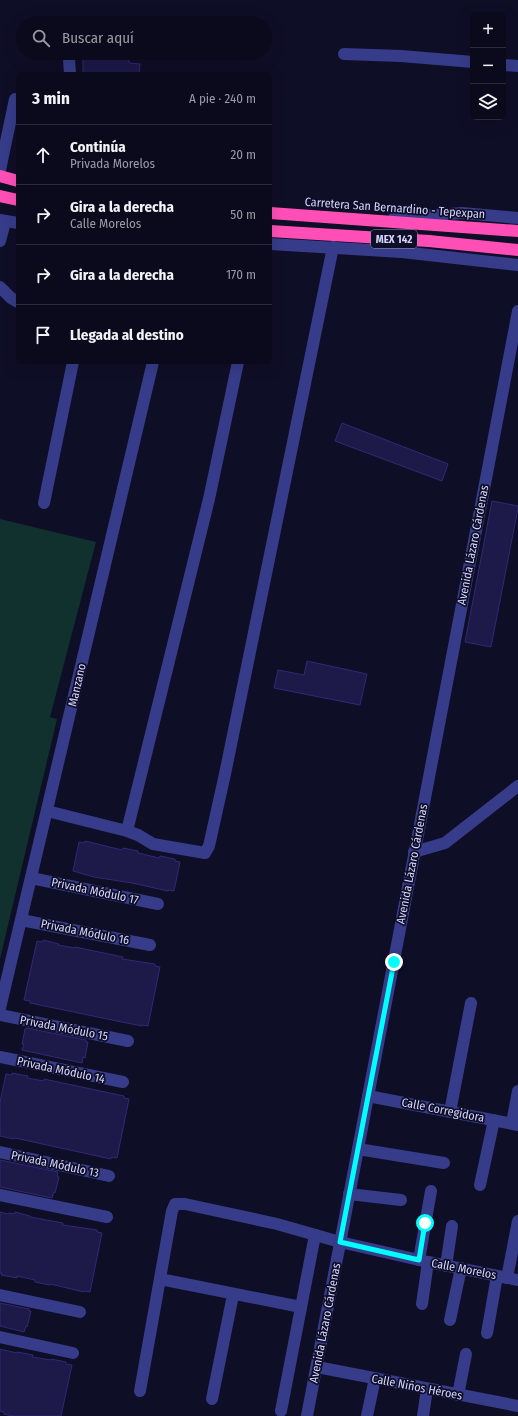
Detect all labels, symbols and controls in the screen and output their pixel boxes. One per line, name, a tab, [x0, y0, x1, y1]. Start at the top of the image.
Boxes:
map controls	[470, 12, 506, 120]
button: +	[470, 12, 506, 48]
search box	[16, 16, 272, 60]
icon: search	[30, 27, 52, 49]
text: Buscar aquí	[62, 29, 134, 47]
button: −	[470, 48, 506, 84]
button: layers	[470, 84, 506, 120]
text: 3 min	[32, 88, 70, 109]
text: A pie · 240 m	[189, 91, 256, 106]
text: Continúa	[70, 138, 126, 156]
icon: ahead	[32, 144, 54, 166]
text: 20 m	[230, 147, 256, 162]
text: Privada Morelos	[70, 156, 155, 171]
street label: Carretera San Bernardino - Tepexpan	[304, 195, 486, 221]
text: Gira a la derecha	[70, 198, 174, 216]
icon: right	[32, 204, 54, 226]
text: 50 m	[230, 207, 256, 222]
text: Calle Morelos	[70, 216, 141, 231]
road number: MEX 142	[371, 230, 417, 248]
icon: right	[32, 264, 54, 286]
text: Gira a la derecha	[70, 266, 174, 284]
text: 170 m	[226, 267, 256, 282]
icon: arrive	[32, 324, 54, 346]
text: Llegada al destino	[70, 326, 184, 344]
street label: Avenida Lázaro Cárdenas	[454, 484, 492, 606]
street label: Manzano	[65, 662, 89, 708]
street label: Avenida Lázaro Cárdenas	[393, 803, 431, 925]
street label: Privada Módulo 17	[50, 875, 140, 907]
street label: Privada Módulo 16	[40, 917, 130, 947]
route end	[385, 953, 403, 971]
street label: Privada Módulo 15	[19, 1013, 110, 1043]
street label: Privada Módulo 14	[16, 1054, 107, 1086]
street label: Calle Corregidora	[400, 1095, 486, 1125]
street label: Privada Módulo 13	[10, 1148, 100, 1180]
route start	[416, 1214, 434, 1232]
street label: Calle Morelos	[430, 1256, 498, 1282]
street label: Avenida Lázaro Cárdenas	[306, 1262, 344, 1384]
street label: Calle Niños Héroes	[370, 1371, 464, 1403]

